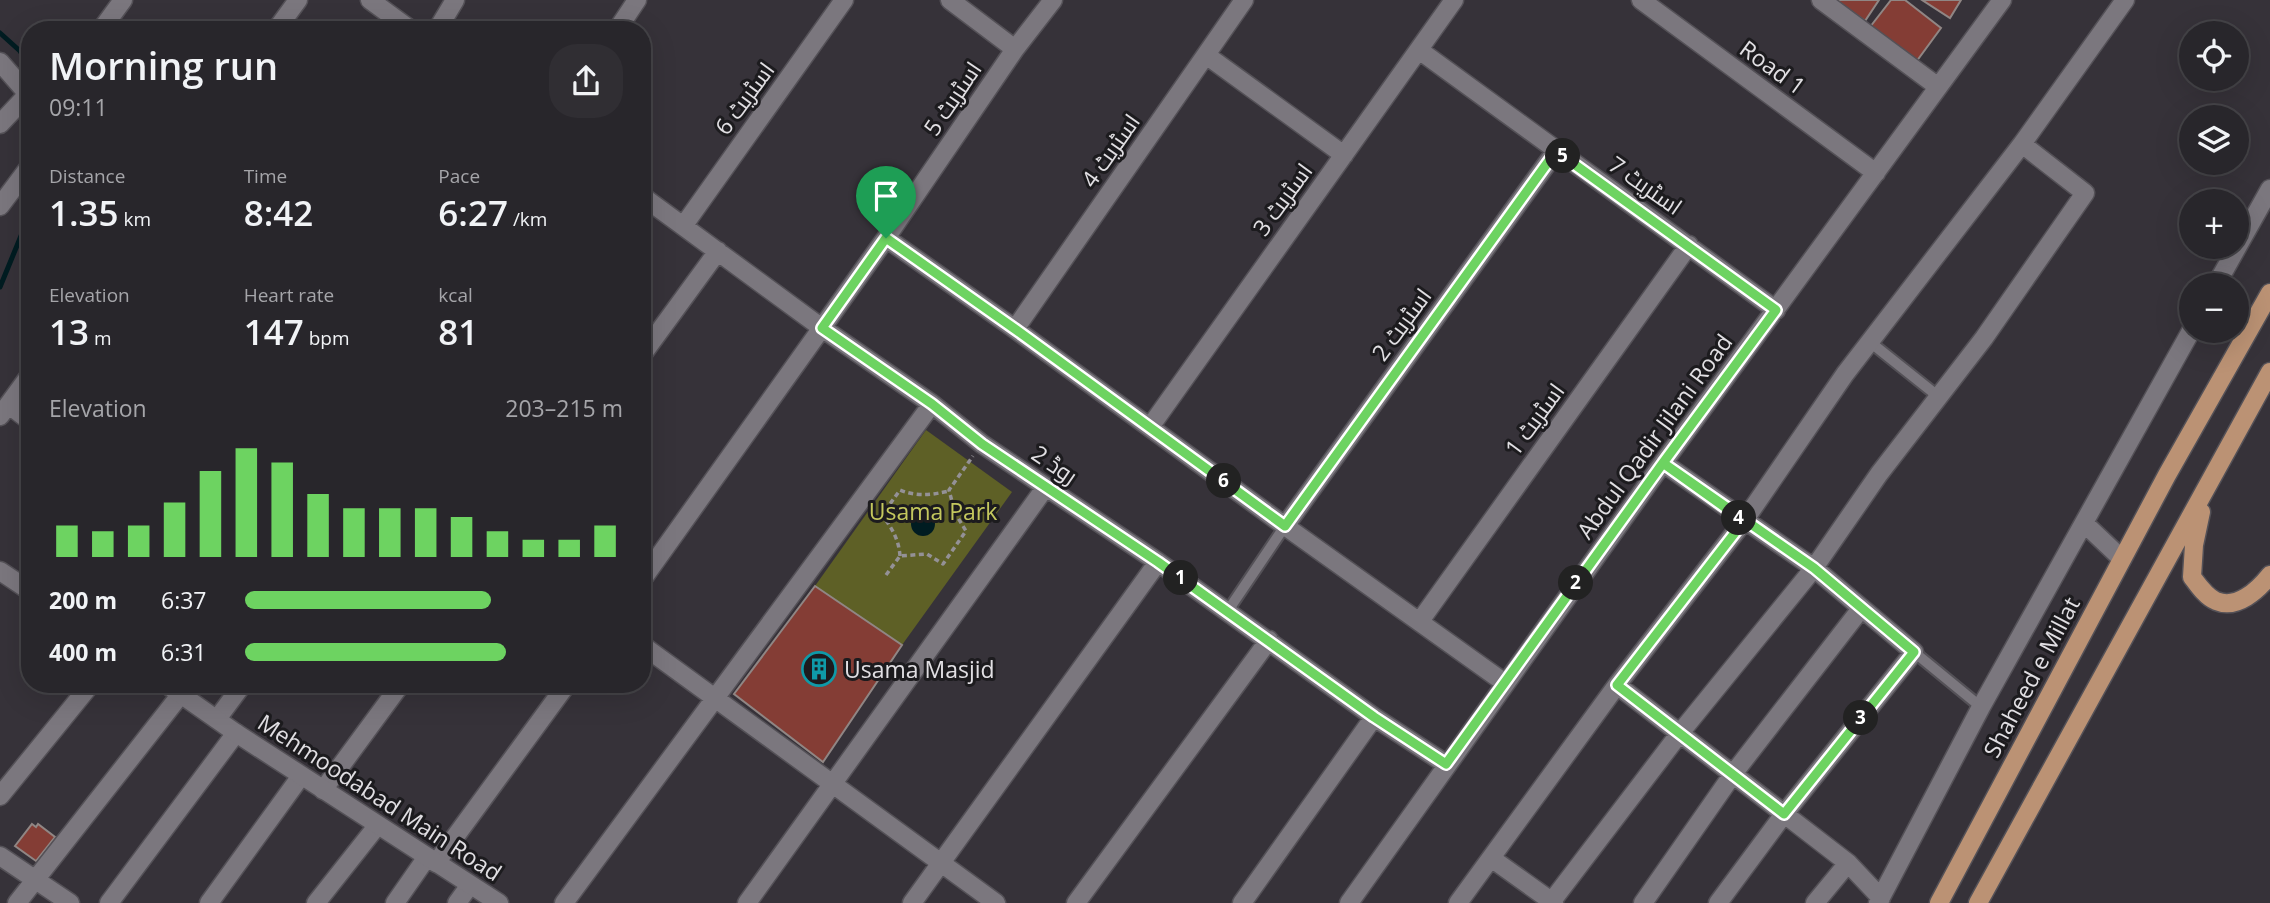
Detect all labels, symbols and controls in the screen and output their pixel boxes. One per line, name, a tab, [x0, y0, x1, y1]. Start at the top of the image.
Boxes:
map controls	[2179, 21, 2249, 343]
button: locate	[2179, 21, 2249, 91]
street label: Road 1	[1734, 32, 1812, 102]
text: Morning run	[49, 39, 278, 91]
button: share	[549, 44, 623, 118]
street label: اسٹریٹ 6	[707, 55, 781, 141]
street label: اسٹریٹ 5	[916, 55, 988, 141]
text: 09:11	[49, 91, 108, 123]
button: layers	[2179, 105, 2249, 175]
street label: اسٹریٹ 4	[1073, 107, 1147, 193]
pin: 5	[1546, 138, 1580, 174]
text: 5	[1557, 142, 1568, 168]
street label: اسٹریٹ 7	[1603, 148, 1689, 222]
street label: اسٹریٹ 3	[1245, 156, 1319, 242]
text: Distance	[49, 163, 125, 189]
text: Time	[244, 163, 287, 189]
text: Pace	[438, 163, 480, 189]
pin	[856, 166, 916, 238]
icon: arrive	[867, 177, 905, 215]
text: 1.35	[49, 189, 119, 236]
text: 8:42	[244, 189, 313, 236]
text: 6:27	[438, 189, 508, 236]
button: +	[2179, 189, 2249, 259]
text: km	[119, 206, 151, 232]
text: /km	[508, 206, 547, 232]
button: −	[2179, 273, 2249, 343]
street label: اسٹریٹ 2	[1364, 281, 1438, 367]
text: Elevation	[49, 282, 130, 308]
text: Heart rate	[244, 282, 334, 308]
text: kcal	[438, 282, 473, 308]
text: 13	[49, 308, 89, 355]
text: 147	[244, 308, 304, 355]
text: 81	[438, 308, 478, 355]
text: m	[89, 325, 112, 351]
text: bpm	[304, 325, 349, 351]
street label: Abdul Qadir Jilani Road	[1569, 327, 1739, 545]
street label: اسٹریٹ 1	[1497, 376, 1571, 462]
text: Elevation	[49, 392, 147, 424]
text: 203–215 m	[505, 392, 623, 424]
street label: روڈ 2	[1026, 437, 1084, 491]
pin: 6	[1206, 463, 1242, 498]
text: 6	[1218, 467, 1229, 493]
park label: Usama Park	[869, 495, 997, 527]
pin: 4	[1722, 500, 1756, 536]
text: 4	[1733, 504, 1744, 530]
pin: 1	[1164, 560, 1198, 596]
text: 1	[1175, 564, 1186, 590]
pin: 2	[1558, 566, 1594, 600]
text: 2	[1570, 569, 1581, 595]
text: 200 m	[49, 584, 117, 616]
text: 6:37	[161, 584, 207, 616]
street label: Shaheed e Millat	[1975, 591, 2087, 763]
text: 400 m	[49, 636, 117, 668]
text: 6:31	[161, 636, 207, 668]
building icon: Usama Masjid	[800, 650, 838, 688]
place label: Usama Masjid	[844, 653, 995, 685]
pin: 3	[1843, 700, 1878, 736]
text: 3	[1855, 704, 1866, 730]
street label: Mehmoodabad Main Road	[252, 706, 508, 888]

